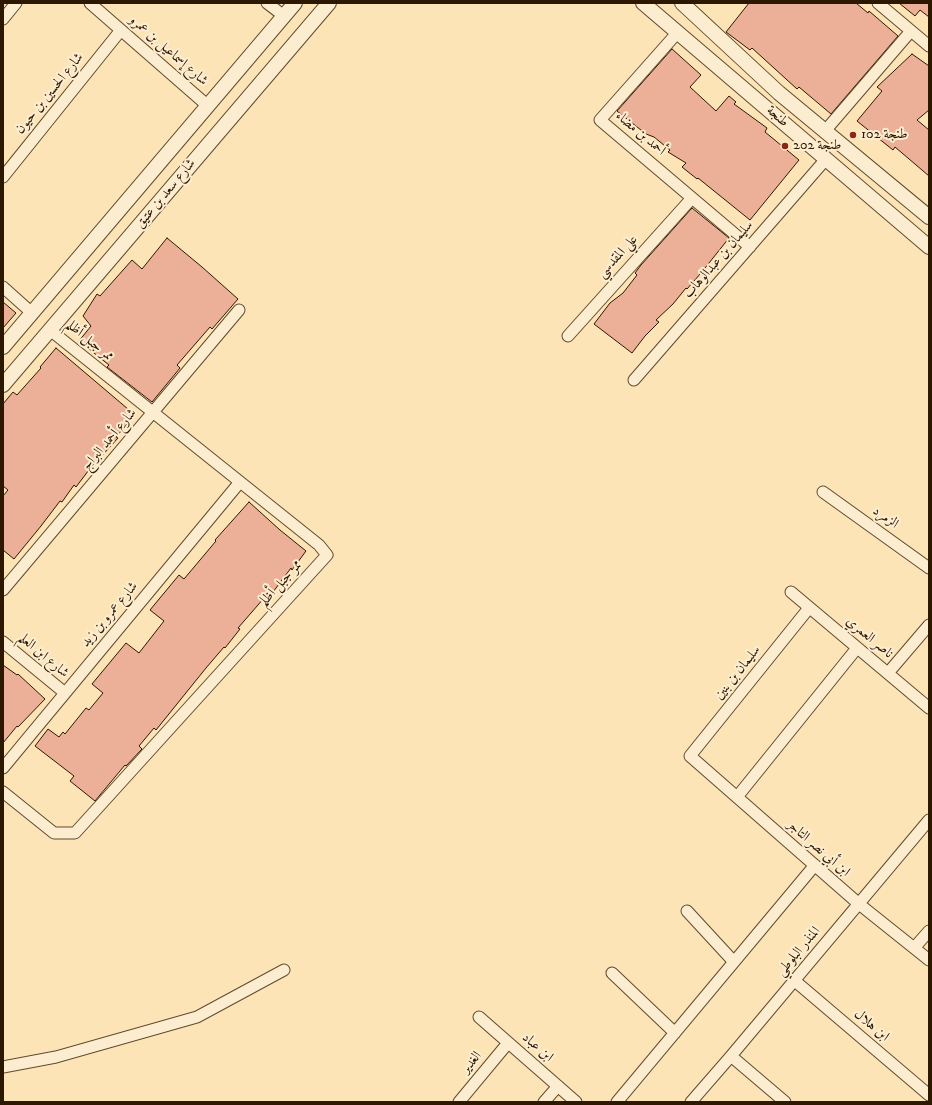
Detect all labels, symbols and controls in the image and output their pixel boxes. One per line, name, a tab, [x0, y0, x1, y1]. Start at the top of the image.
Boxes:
street label: شارع إسماعيل بن عمرو	[125, 12, 211, 90]
street label: شارع الحسين بن حيون	[12, 50, 88, 138]
street label: طنجة	[762, 103, 792, 131]
street label: أحمد بن مضاء	[611, 108, 669, 160]
place label: طنجة 102	[861, 127, 908, 143]
marker: طنجة 102	[848, 130, 858, 140]
place label: طنجة 202	[793, 138, 841, 154]
marker: طنجة 202	[780, 141, 790, 151]
street label: شارع سعد بن عتيق	[132, 156, 200, 232]
street label: سليمان بن عبدالوهاب	[681, 218, 757, 302]
street label: علي المقدسي	[594, 232, 642, 282]
street label: ممر جبل أظلم	[62, 317, 116, 365]
street label: شارع أحمد البراج	[79, 406, 141, 474]
street label: الزمرد	[869, 503, 901, 533]
street label: ممر جبل أظلم	[256, 557, 306, 611]
street label: شارع عمرو بن زيد	[78, 579, 142, 651]
street label: ناصر العمري	[842, 613, 896, 663]
street label: شارع ابن العلم	[14, 630, 72, 682]
street label: سليمان بن بنين	[711, 643, 765, 703]
street label: ابن أبي نصر التاجر	[783, 817, 853, 881]
street label: المنذر البلوطي	[773, 924, 825, 980]
street label: ابن هلال	[850, 1006, 892, 1046]
street label: ابن عباد	[518, 1030, 556, 1066]
street label: الغدير	[458, 1048, 486, 1078]

